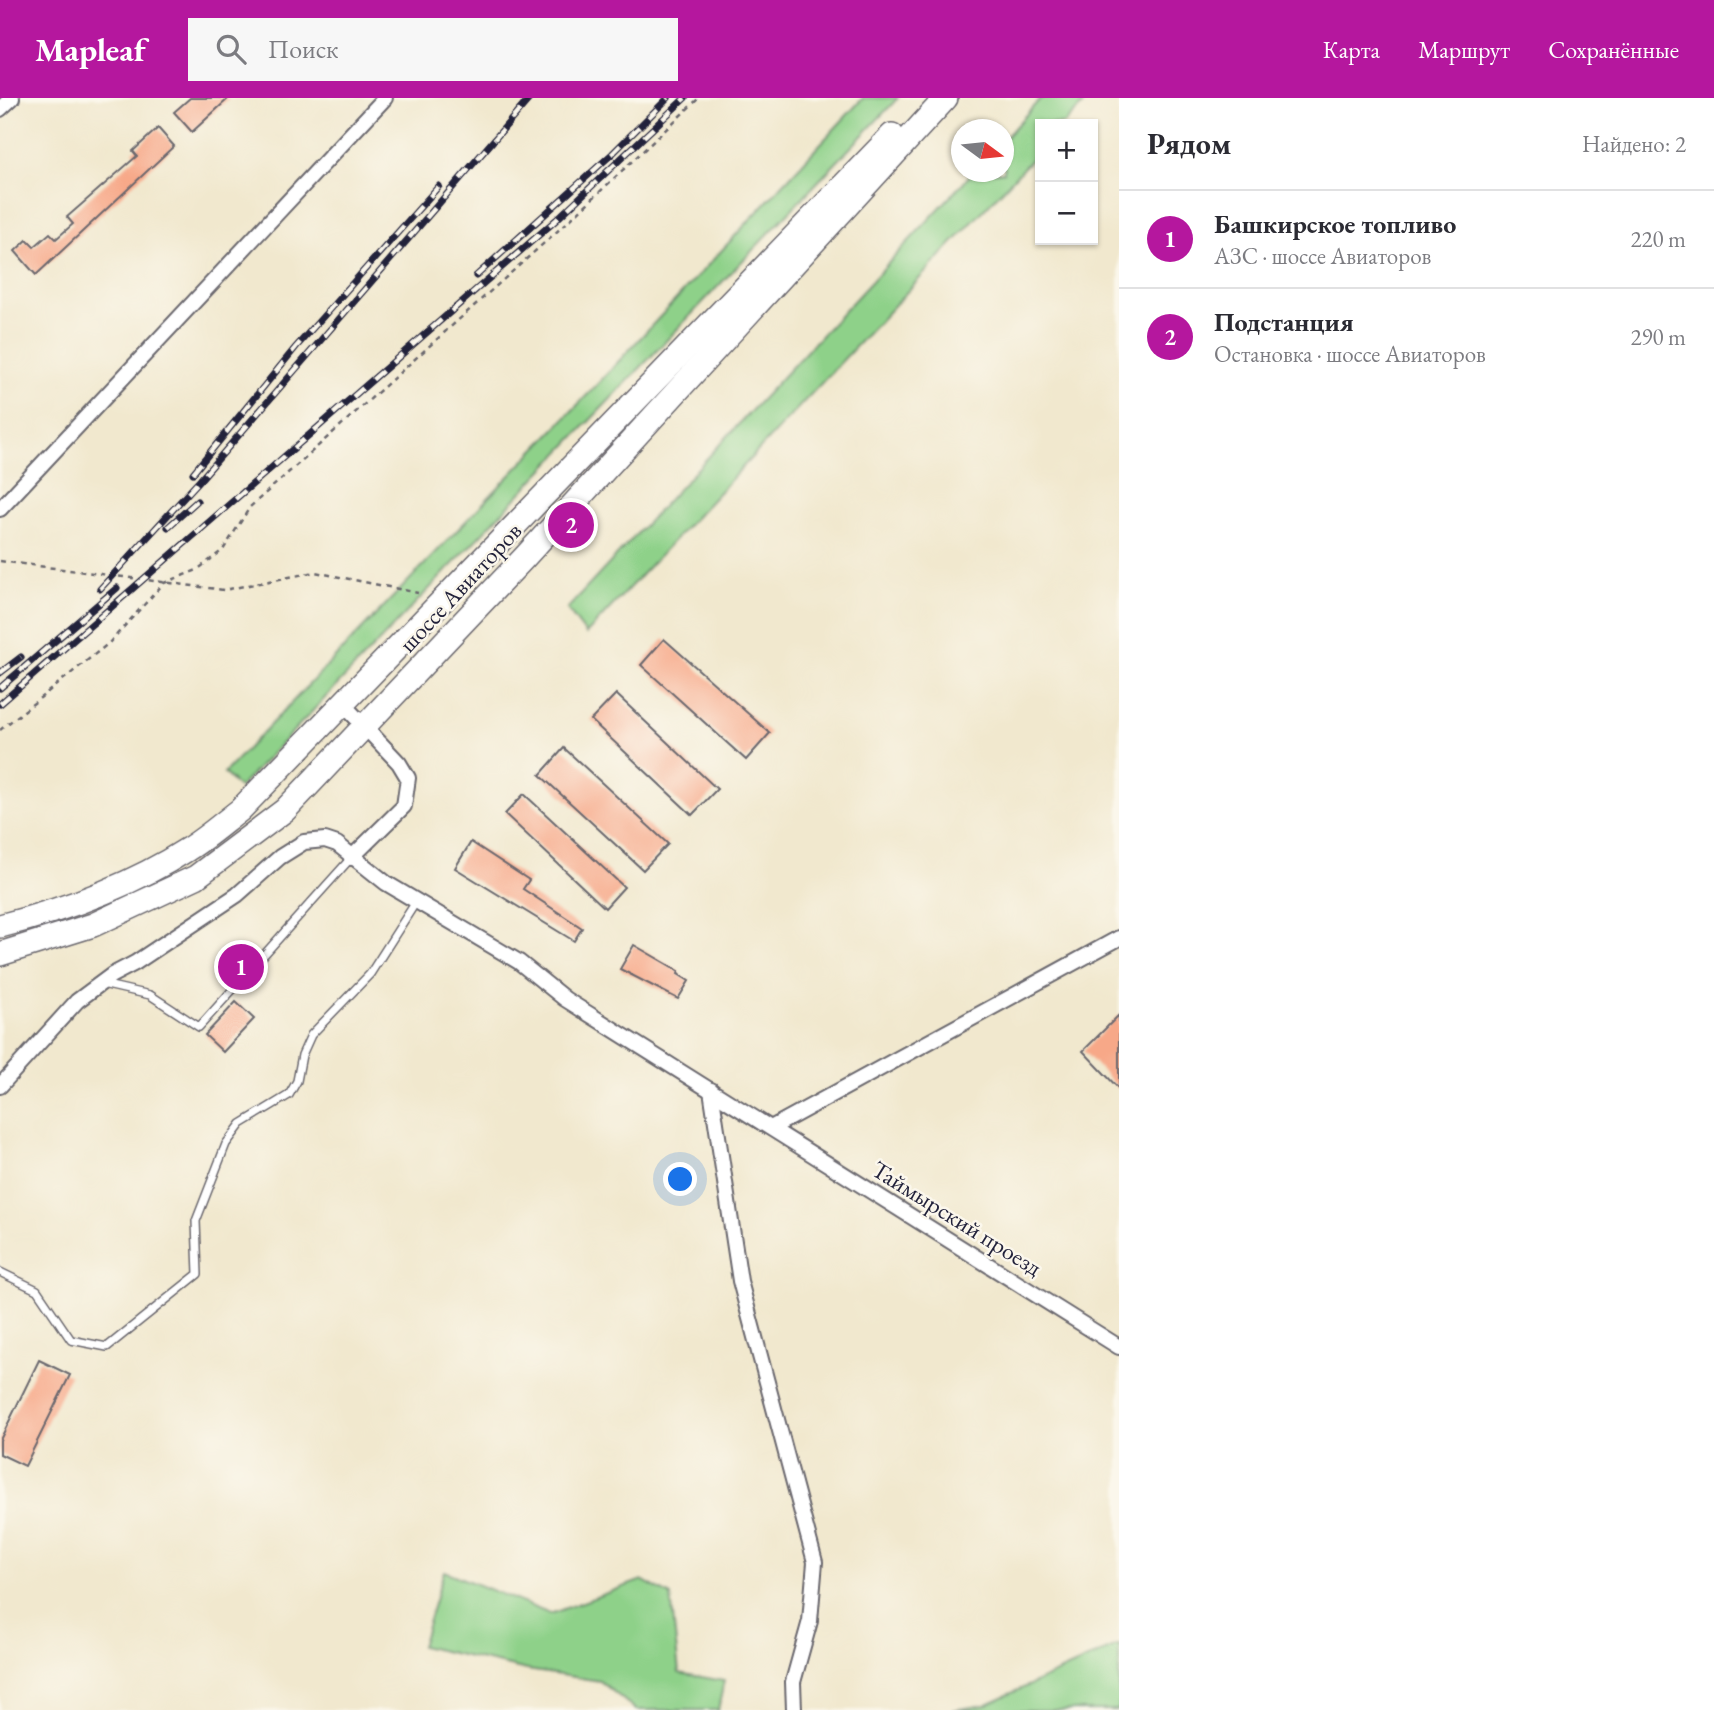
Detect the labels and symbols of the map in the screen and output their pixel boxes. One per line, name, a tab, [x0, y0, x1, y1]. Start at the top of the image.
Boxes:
north arrow	[951, 119, 1014, 182]
pin: 2	[548, 499, 594, 551]
street label: шоссе Авиаторов	[392, 516, 528, 658]
pin: 1	[218, 941, 264, 993]
street label: Таймырский проезд	[866, 1153, 1048, 1283]
your location	[663, 1162, 697, 1196]

